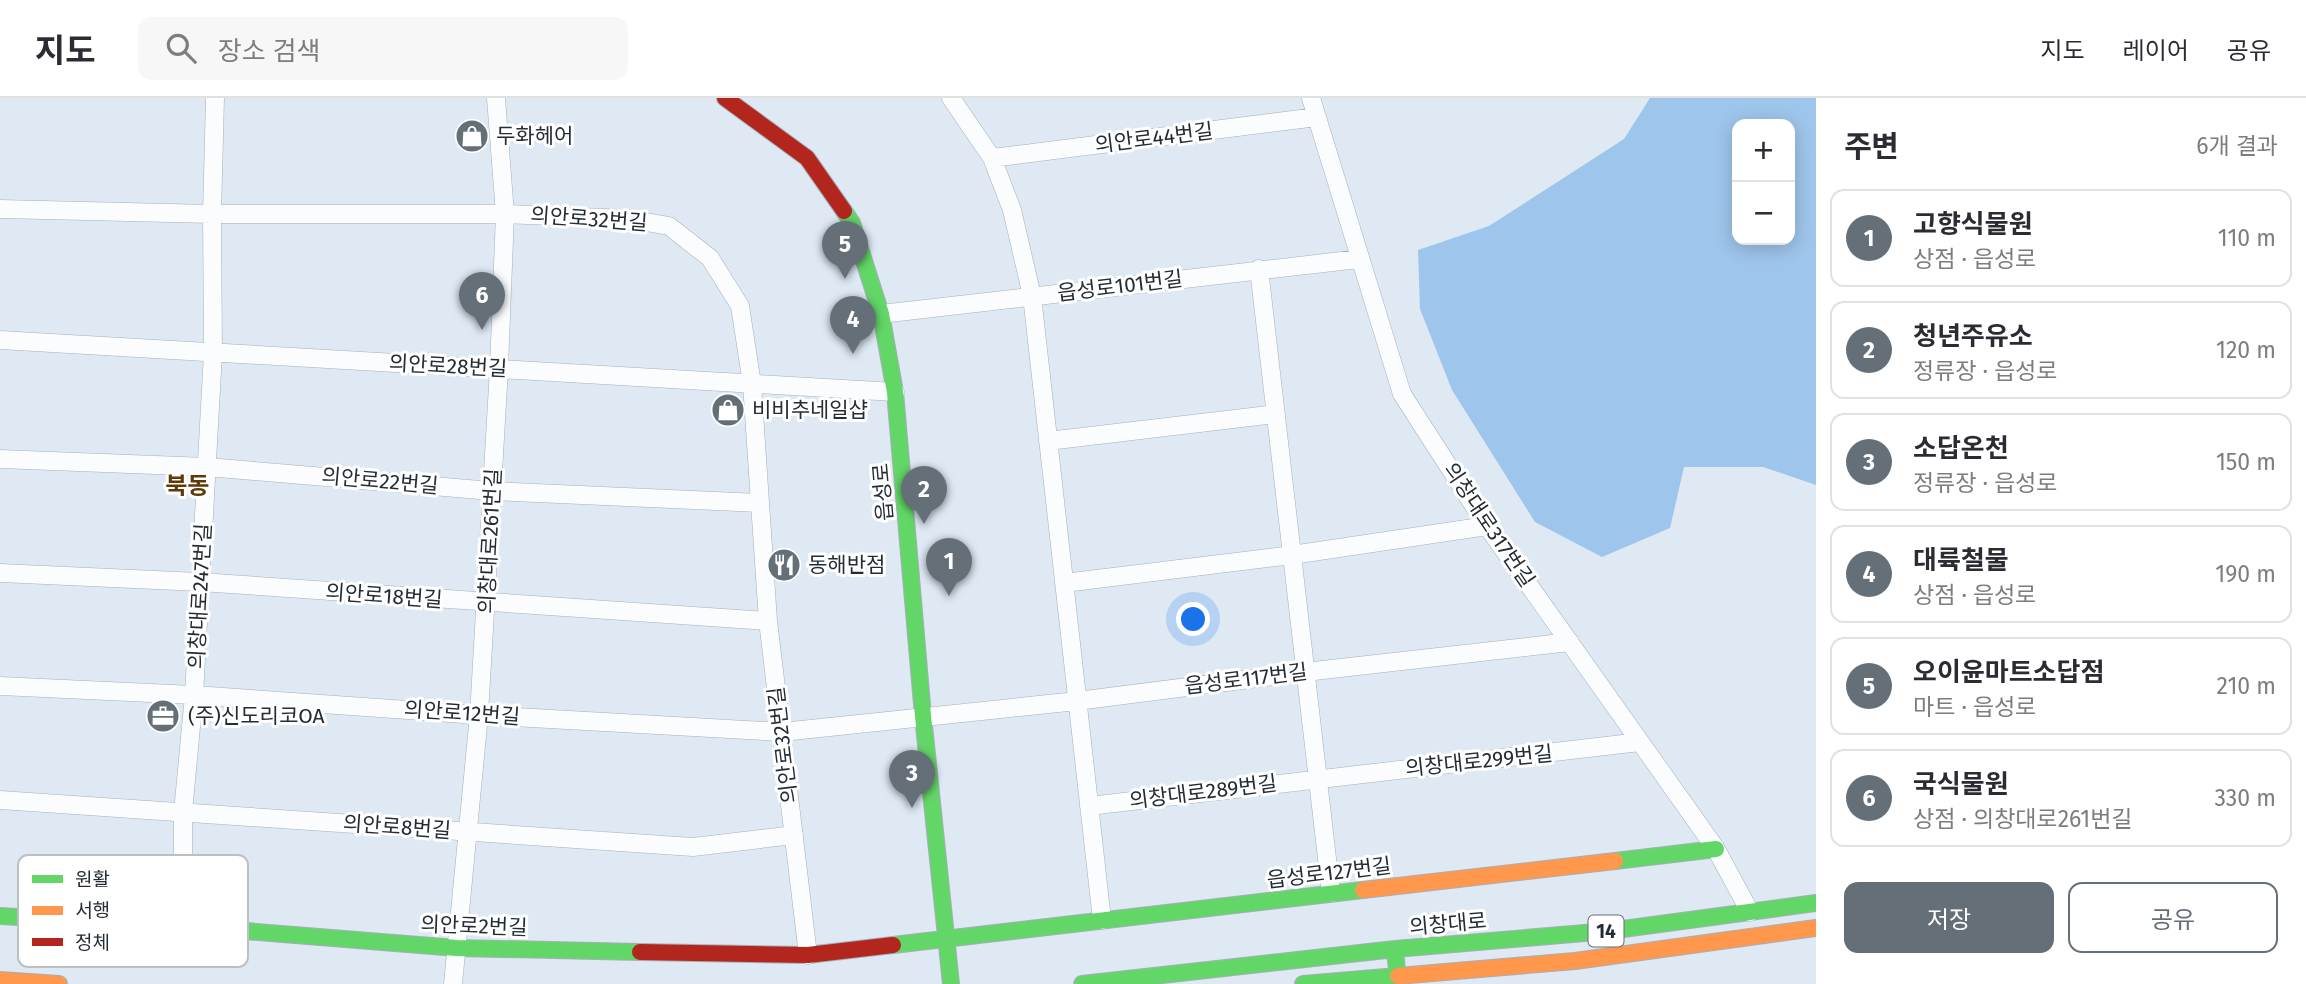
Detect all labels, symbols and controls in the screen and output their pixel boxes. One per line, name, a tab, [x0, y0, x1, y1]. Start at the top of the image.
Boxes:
search box	[138, 17, 628, 80]
icon: search	[162, 29, 200, 67]
text: 지도	[35, 31, 96, 71]
text: 장소 검색	[218, 36, 320, 67]
text: 지도	[2040, 37, 2085, 65]
text: 레이어	[2123, 37, 2189, 65]
text: 공유	[2227, 37, 2271, 65]
shop icon: 두화헤어	[453, 117, 491, 155]
street label: 의안로44번길	[1093, 118, 1215, 158]
map controls	[1732, 119, 1795, 245]
button: +	[1732, 119, 1795, 182]
place label: 두화헤어	[496, 123, 573, 149]
text: 주변	[1844, 129, 1899, 165]
text: 6개 결과	[2196, 132, 2278, 160]
button: −	[1732, 182, 1795, 245]
street label: 의안로32번길	[530, 202, 648, 236]
text: 고향식물원	[1913, 209, 2033, 240]
pin: 5	[822, 221, 868, 279]
text: 1	[1864, 224, 1874, 252]
text: 110 m	[2218, 224, 2276, 252]
text: 상점 · 읍성로	[1913, 245, 2037, 273]
street label: 읍성로101번길	[1056, 265, 1184, 307]
pin: 6	[459, 272, 505, 330]
pin: 4	[830, 296, 876, 354]
text: 청년주유소	[1913, 321, 2033, 352]
text: 2	[1863, 336, 1875, 364]
text: 120 m	[2216, 336, 2276, 364]
street label: 의안로28번길	[388, 350, 508, 382]
text: 정류장 · 읍성로	[1913, 357, 2058, 385]
shop icon: 비비추네일샵	[709, 391, 747, 429]
place label: 비비추네일샵	[752, 397, 868, 423]
text: 소답온천	[1913, 433, 2009, 464]
text: 3	[1863, 448, 1875, 476]
text: 150 m	[2216, 448, 2276, 476]
street label: 의창대로317번길	[1438, 458, 1540, 592]
street label: 읍성로	[868, 462, 898, 522]
street label: 의안로22번길	[320, 463, 440, 499]
pin: 2	[901, 466, 947, 524]
street label: 의창대로261번길	[473, 468, 507, 614]
text: 정류장 · 읍성로	[1913, 469, 2058, 497]
district label: 북동	[165, 472, 209, 500]
street label: 의창대로247번길	[183, 523, 217, 669]
pin: 1	[926, 538, 972, 596]
text: 대륙철물	[1913, 545, 2009, 576]
restaurant icon: 동해반점	[765, 546, 803, 584]
place label: 동해반점	[808, 552, 885, 578]
text: 4	[1863, 560, 1876, 588]
text: 190 m	[2215, 560, 2276, 588]
street label: 의안로18번길	[325, 579, 443, 613]
text: 상점 · 읍성로	[1913, 581, 2037, 609]
your location	[1176, 602, 1210, 636]
text: 오이윤마트소답점	[1913, 657, 2104, 688]
street label: 읍성로117번길	[1183, 659, 1309, 699]
text: 5	[1863, 672, 1875, 700]
text: 210 m	[2217, 672, 2276, 700]
street label: 의안로32번길	[763, 685, 803, 805]
text: 마트 · 읍성로	[1913, 693, 2037, 721]
street label: 의안로12번길	[403, 696, 521, 730]
office icon: (주)신도리코OA	[144, 697, 182, 735]
place label: (주)신도리코OA	[188, 703, 325, 729]
street label: 의창대로299번길	[1404, 740, 1554, 782]
pin: 3	[889, 750, 935, 808]
text: 국식물원	[1913, 769, 2009, 800]
street label: 의창대로289번길	[1128, 770, 1278, 814]
text: 6	[1863, 784, 1875, 812]
text: 330 m	[2214, 784, 2276, 812]
text: 상점 · 의창대로261번길	[1913, 805, 2132, 833]
street label: 의안로8번길	[342, 810, 452, 844]
street label: 읍성로127번길	[1265, 852, 1393, 894]
legend	[18, 855, 248, 967]
text: 원활	[75, 868, 110, 891]
button: 저장	[1844, 882, 2054, 953]
button: 공유	[2068, 882, 2278, 953]
text: 서행	[75, 899, 110, 922]
street label: 의창대로	[1408, 908, 1488, 940]
street label: 의안로2번길	[420, 911, 528, 941]
road number: 14	[1588, 916, 1624, 946]
text: 정체	[75, 931, 110, 954]

